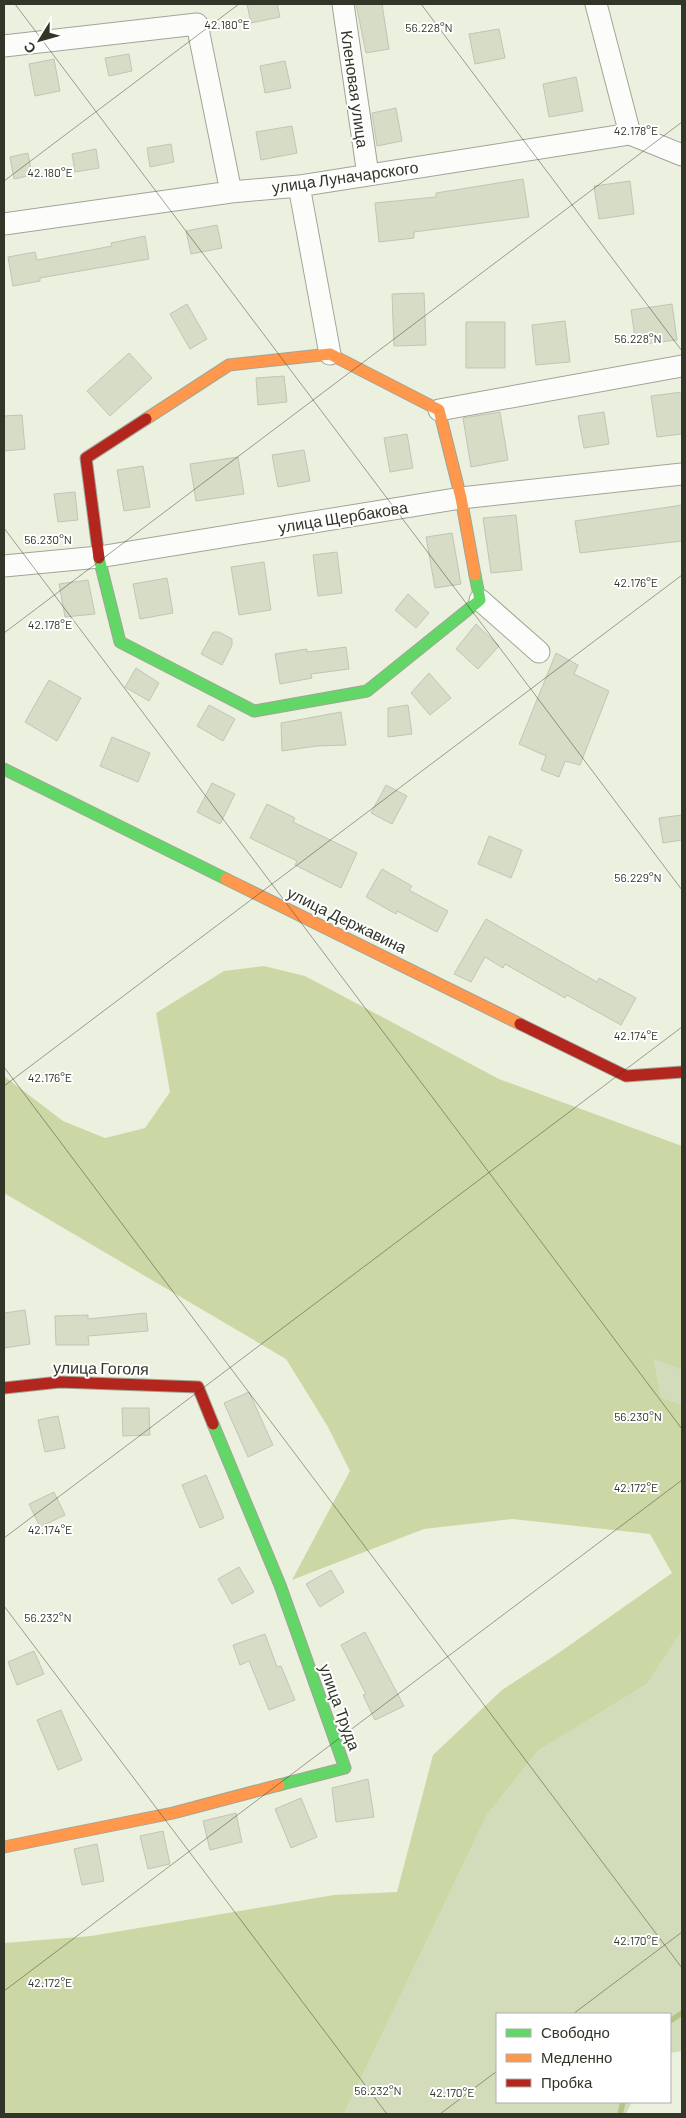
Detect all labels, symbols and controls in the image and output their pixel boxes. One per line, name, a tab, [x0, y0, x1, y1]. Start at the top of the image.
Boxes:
north arrow	[15, 15, 65, 65]
text: 42.180°E	[204, 17, 250, 31]
text: 56.228°N	[405, 20, 453, 34]
street label: Кленовая улица	[338, 29, 373, 149]
text: С	[19, 39, 39, 57]
text: 42.178°E	[614, 123, 658, 137]
street label: улица Луначарского	[270, 157, 420, 196]
text: 42.180°E	[27, 165, 73, 179]
text: 56.228°N	[614, 331, 662, 345]
street label: улица Щербакова	[277, 497, 409, 536]
text: 56.230°N	[24, 532, 72, 546]
text: 42.176°E	[614, 575, 658, 589]
text: 42.178°E	[28, 617, 72, 631]
text: 56.229°N	[614, 870, 662, 884]
street label: улица Державина	[284, 882, 410, 957]
text: 42.174°E	[614, 1028, 658, 1042]
text: 42.176°E	[28, 1070, 72, 1084]
street label: улица Гоголя	[53, 1357, 149, 1378]
text: 56.230°N	[614, 1409, 662, 1423]
text: 42.172°E	[614, 1480, 658, 1494]
text: 42.174°E	[28, 1522, 72, 1536]
text: 56.232°N	[24, 1610, 72, 1624]
street label: улица Труда	[316, 1661, 365, 1753]
text: 42.170°E	[614, 1933, 658, 1947]
text: 42.172°E	[28, 1975, 72, 1989]
legend	[496, 2013, 671, 2103]
text: Свободно	[541, 2023, 610, 2041]
text: Медленно	[541, 2048, 612, 2066]
text: Пробка	[541, 2073, 593, 2091]
text: 56.232°N	[354, 2083, 402, 2097]
text: 42.170°E	[430, 2085, 474, 2099]

